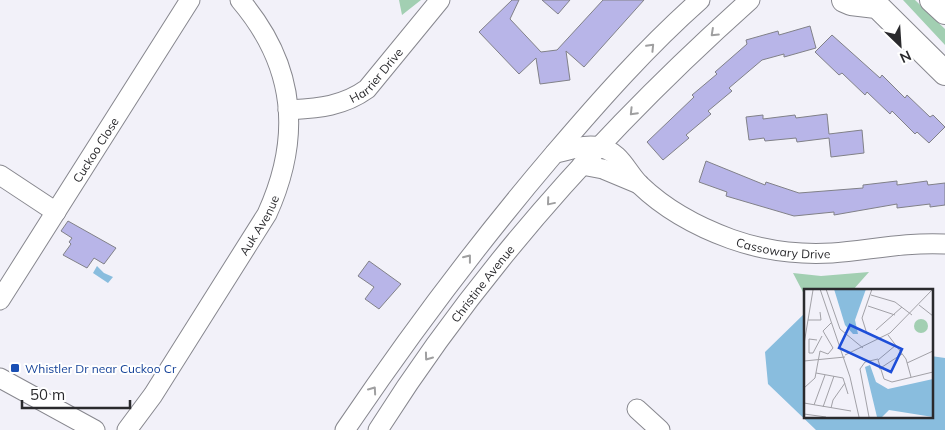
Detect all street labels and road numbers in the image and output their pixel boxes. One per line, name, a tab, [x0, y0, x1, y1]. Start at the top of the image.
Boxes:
street label: Harrier Drive	[347, 44, 405, 106]
street label: Cuckoo Close	[69, 114, 121, 185]
street label: Auk Avenue	[236, 193, 282, 258]
street label: Cassowary Drive	[734, 234, 831, 261]
street label: Christine Avenue	[447, 242, 517, 325]

